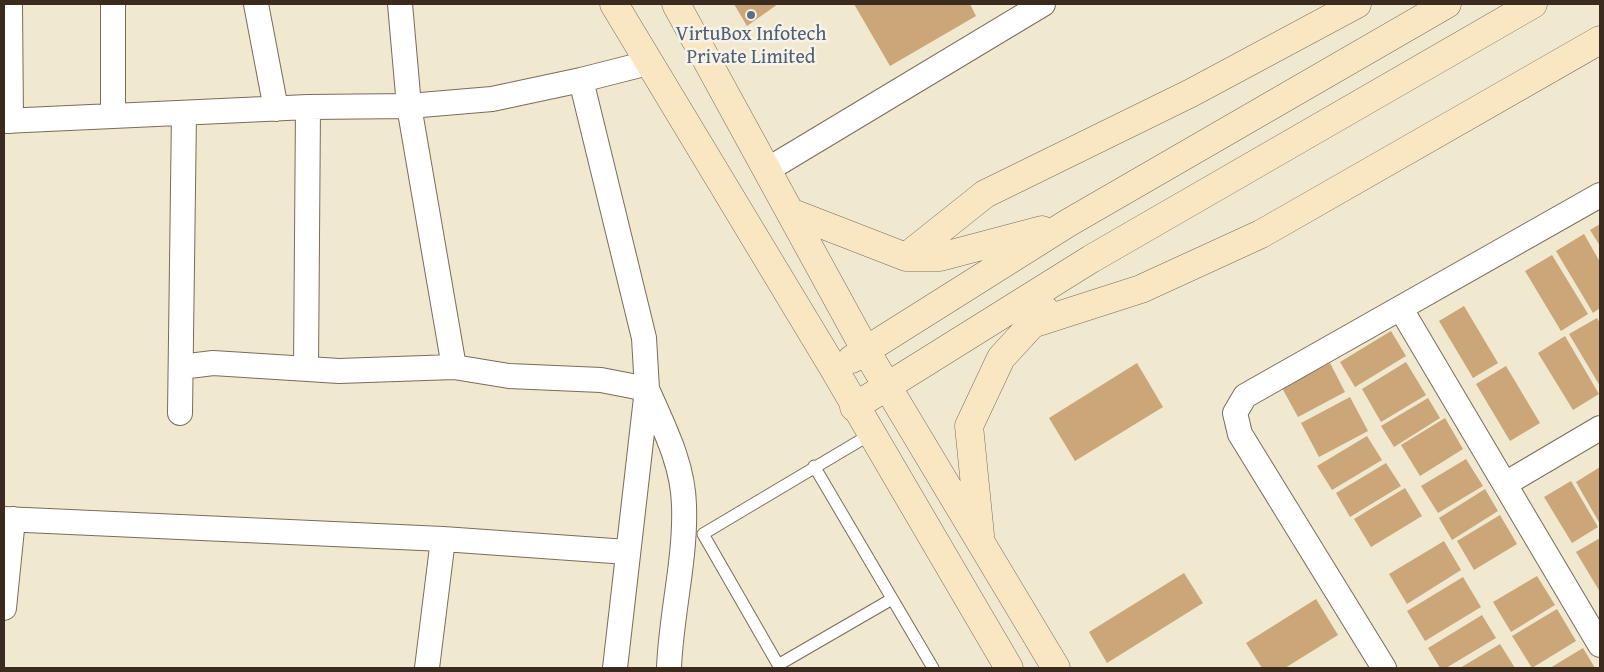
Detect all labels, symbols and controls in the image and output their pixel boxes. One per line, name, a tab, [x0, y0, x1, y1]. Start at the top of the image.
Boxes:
marker: VirtuBox Infotech Private Limited	[745, 9, 757, 21]
place label: VirtuBox Infotech Private Limited	[676, 23, 826, 70]

